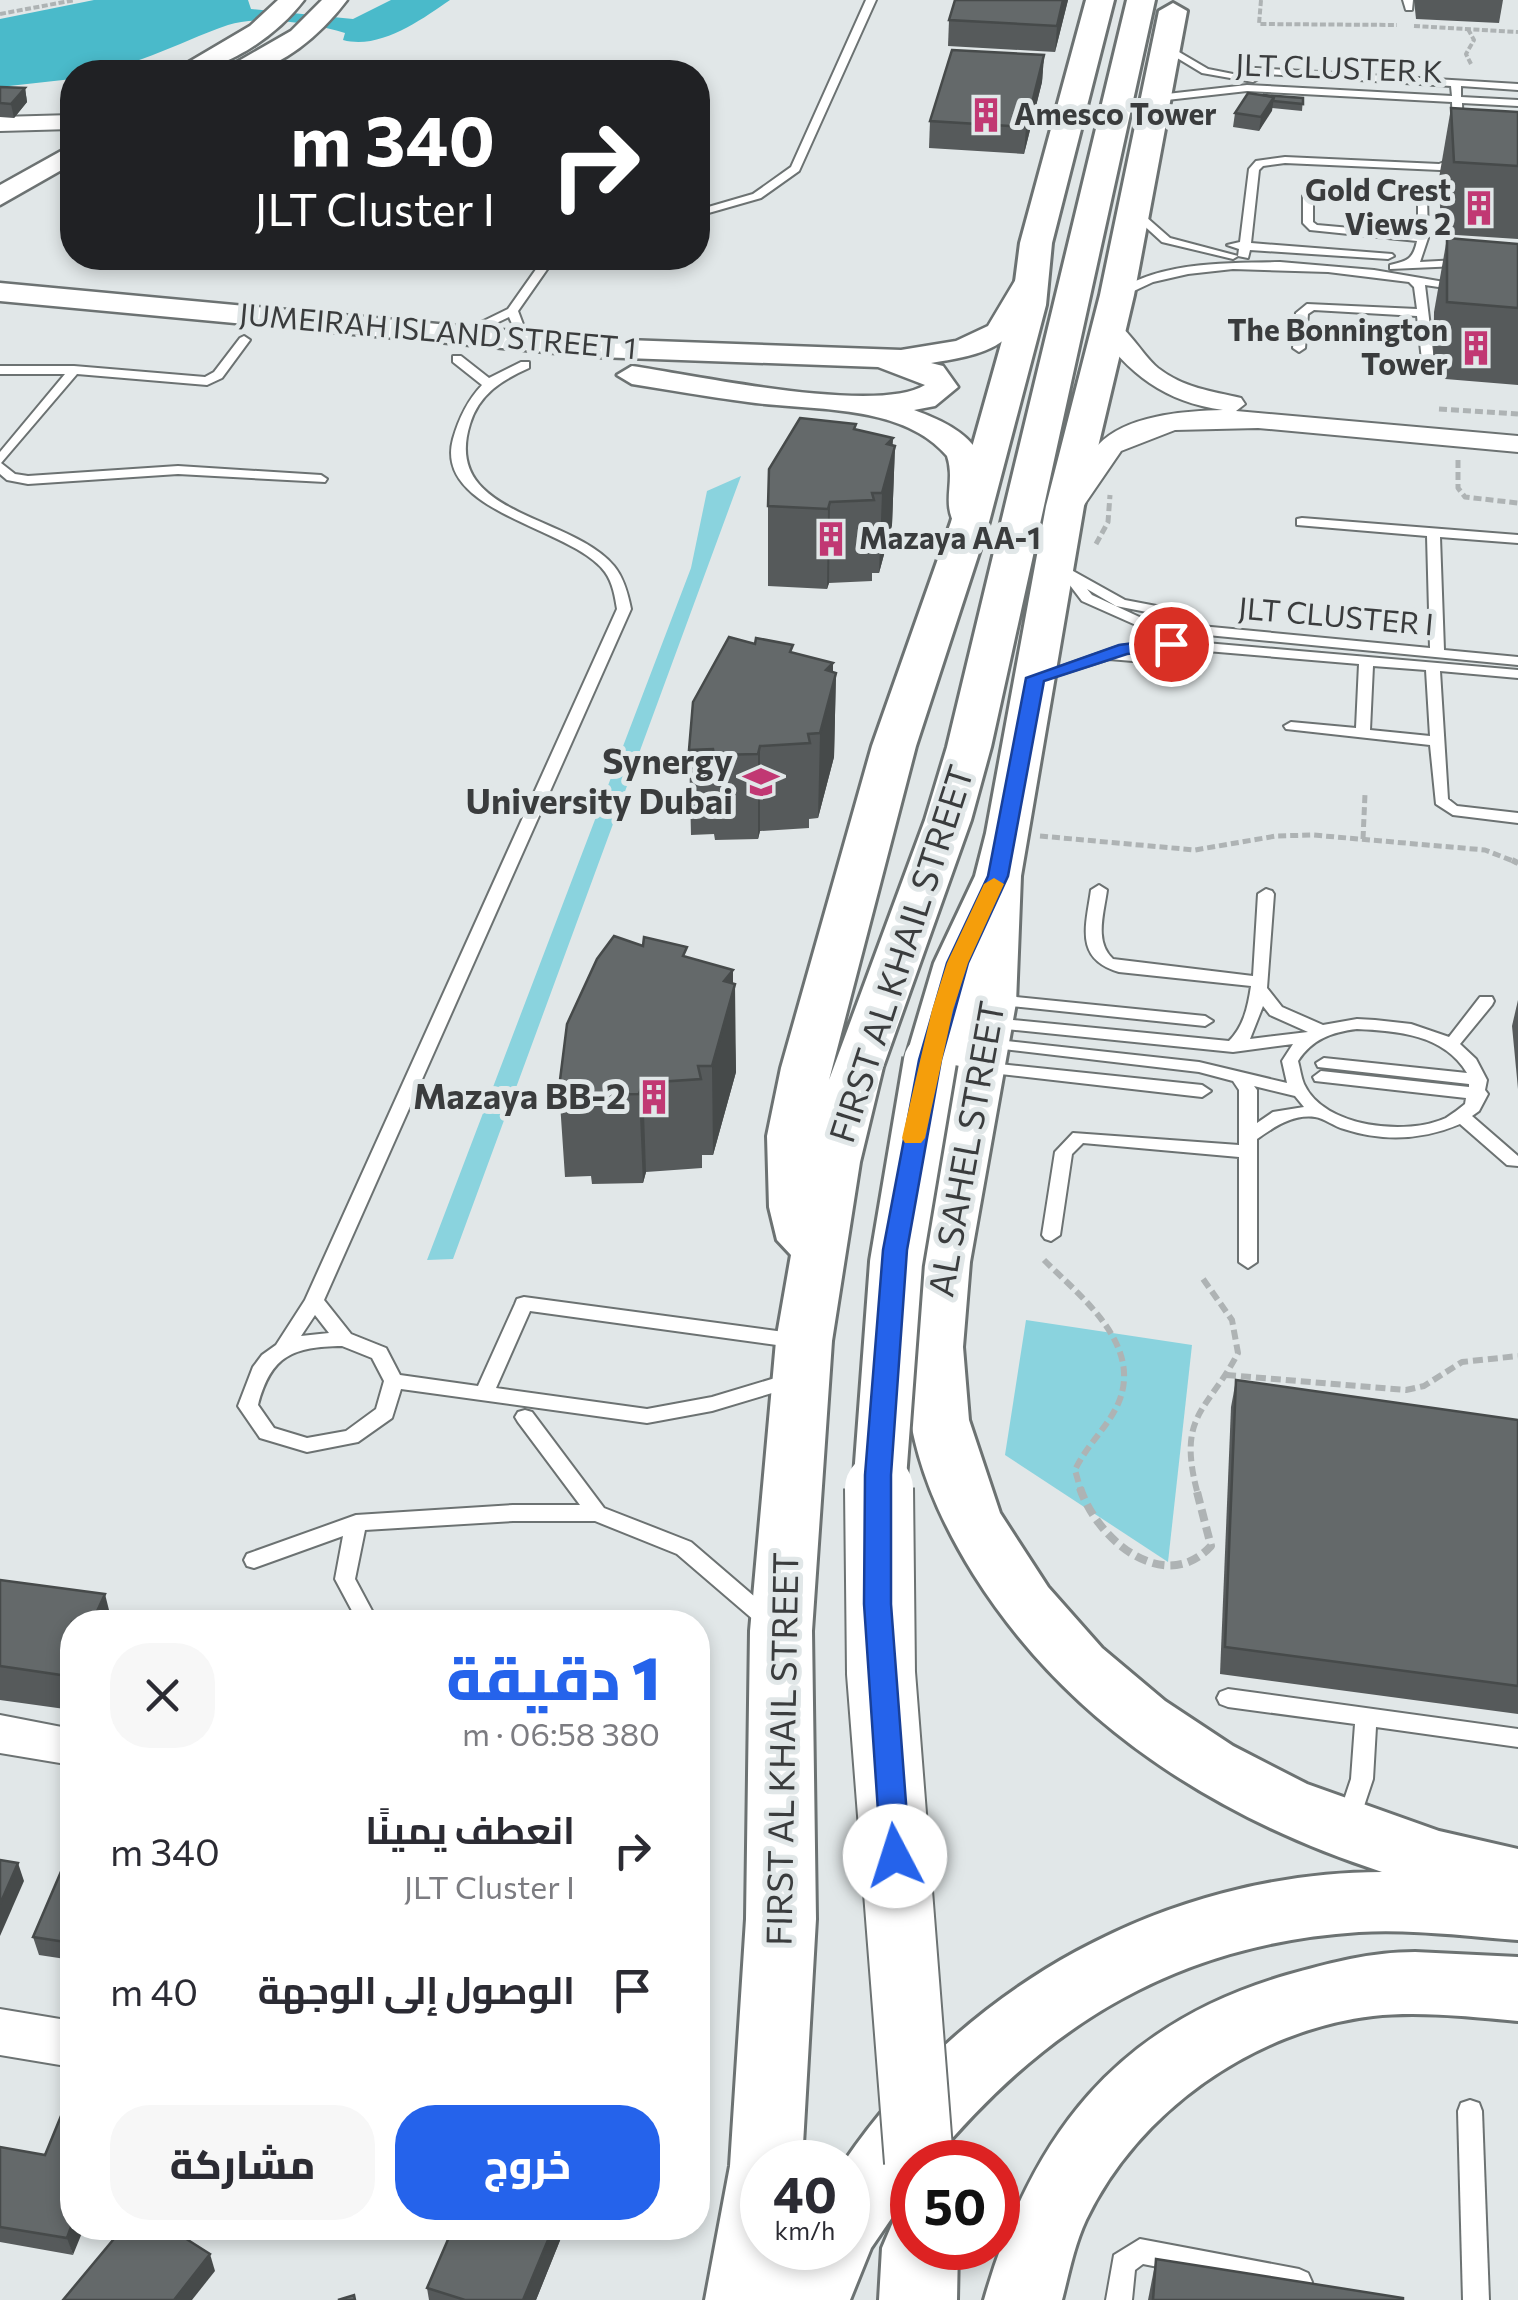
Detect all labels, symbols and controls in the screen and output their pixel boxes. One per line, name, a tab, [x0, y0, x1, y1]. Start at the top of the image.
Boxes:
street label: JLT CLUSTER K	[1235, 44, 1443, 89]
place label: Amesco Tower	[1014, 94, 1217, 131]
text: 340 m	[290, 95, 495, 180]
building icon: Amesco Tower	[967, 96, 1005, 134]
icon: right	[530, 100, 660, 230]
place label: Gold Crest Views 2	[1305, 170, 1451, 241]
text: JLT Cluster I	[254, 180, 495, 235]
building icon: Gold Crest Views 2	[1460, 189, 1498, 227]
street label: JUMEIRAH ISLAND STREET 1	[238, 294, 638, 365]
place label: The Bonnington Tower	[1227, 310, 1448, 381]
building icon: The Bonnington Tower	[1457, 329, 1495, 367]
place label: Mazaya AA-1	[859, 518, 1041, 555]
building icon: Mazaya AA-1	[812, 520, 850, 558]
street label: JLT CLUSTER I	[1237, 588, 1435, 641]
pin	[1129, 602, 1214, 687]
icon: arrive	[1144, 617, 1199, 672]
place label: Synergy University Dubai	[466, 738, 733, 821]
street label: FIRST AL KHAIL STREET	[818, 759, 981, 1147]
school or university icon: Synergy University Dubai	[742, 763, 780, 801]
street label: AL SAHEL STREET	[917, 997, 1012, 1300]
place label: Mazaya BB-2	[413, 1073, 626, 1116]
building icon: Mazaya BB-2	[635, 1078, 673, 1116]
street label: FIRST AL KHAIL STREET	[756, 1552, 805, 1946]
text: 1 دقيقة	[446, 1639, 660, 1712]
button: close	[110, 1643, 215, 1748]
text: 380 m · 06:58	[462, 1713, 660, 1753]
position arrow	[843, 1804, 947, 1908]
text: انعطف يمينًا	[365, 1805, 575, 1852]
icon: right	[605, 1823, 660, 1878]
text: 340 m	[110, 1827, 220, 1874]
text: JLT Cluster I	[404, 1866, 575, 1906]
icon: arrive	[605, 1963, 660, 2018]
text: الوصول إلى الوجهة	[258, 1965, 575, 2012]
text: 40 m	[110, 1967, 198, 2014]
button: مشاركة	[110, 2105, 375, 2220]
button: خروج	[395, 2105, 660, 2220]
speed limit sign: 50	[890, 2140, 1020, 2270]
text: 40	[773, 2162, 837, 2223]
text: km/h	[775, 2215, 835, 2245]

